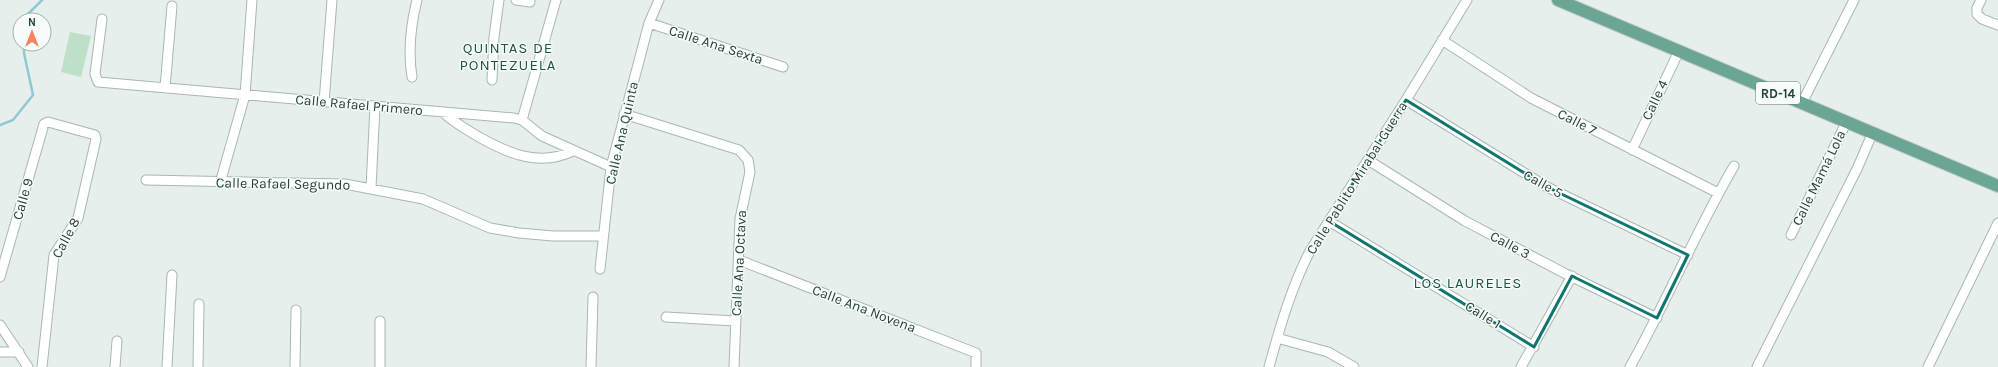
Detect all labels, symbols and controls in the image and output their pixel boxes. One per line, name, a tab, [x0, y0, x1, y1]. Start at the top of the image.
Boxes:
north arrow	[12, 12, 52, 52]
text: N	[28, 16, 36, 29]
street label: Calle Ana Sexta	[667, 22, 765, 68]
district label: QUINTAS DE PONTEZUELA	[460, 39, 556, 74]
street label: Calle 4	[1638, 77, 1672, 123]
street label: Calle Ana Quinta	[602, 80, 642, 186]
road number: RD-14	[1756, 82, 1800, 104]
street label: Calle Rafael Primero	[295, 91, 423, 119]
street label: Calle Pablito Mirabal Guerra	[1303, 98, 1411, 258]
street label: Calle 7	[1555, 105, 1600, 139]
street label: Calle Mamá Lola	[1789, 127, 1849, 229]
street label: Calle 5	[1520, 166, 1566, 202]
street label: Calle Rafael Segundo	[216, 174, 350, 194]
street label: Calle 9	[9, 176, 37, 222]
street label: Calle Ana Octava	[728, 210, 750, 316]
street label: Calle 8	[48, 215, 84, 261]
street label: Calle 3	[1487, 227, 1533, 263]
district label: LOS LAURELES	[1414, 274, 1522, 292]
street label: Calle Ana Novena	[810, 281, 918, 337]
street label: Calle 1	[1462, 297, 1504, 333]

